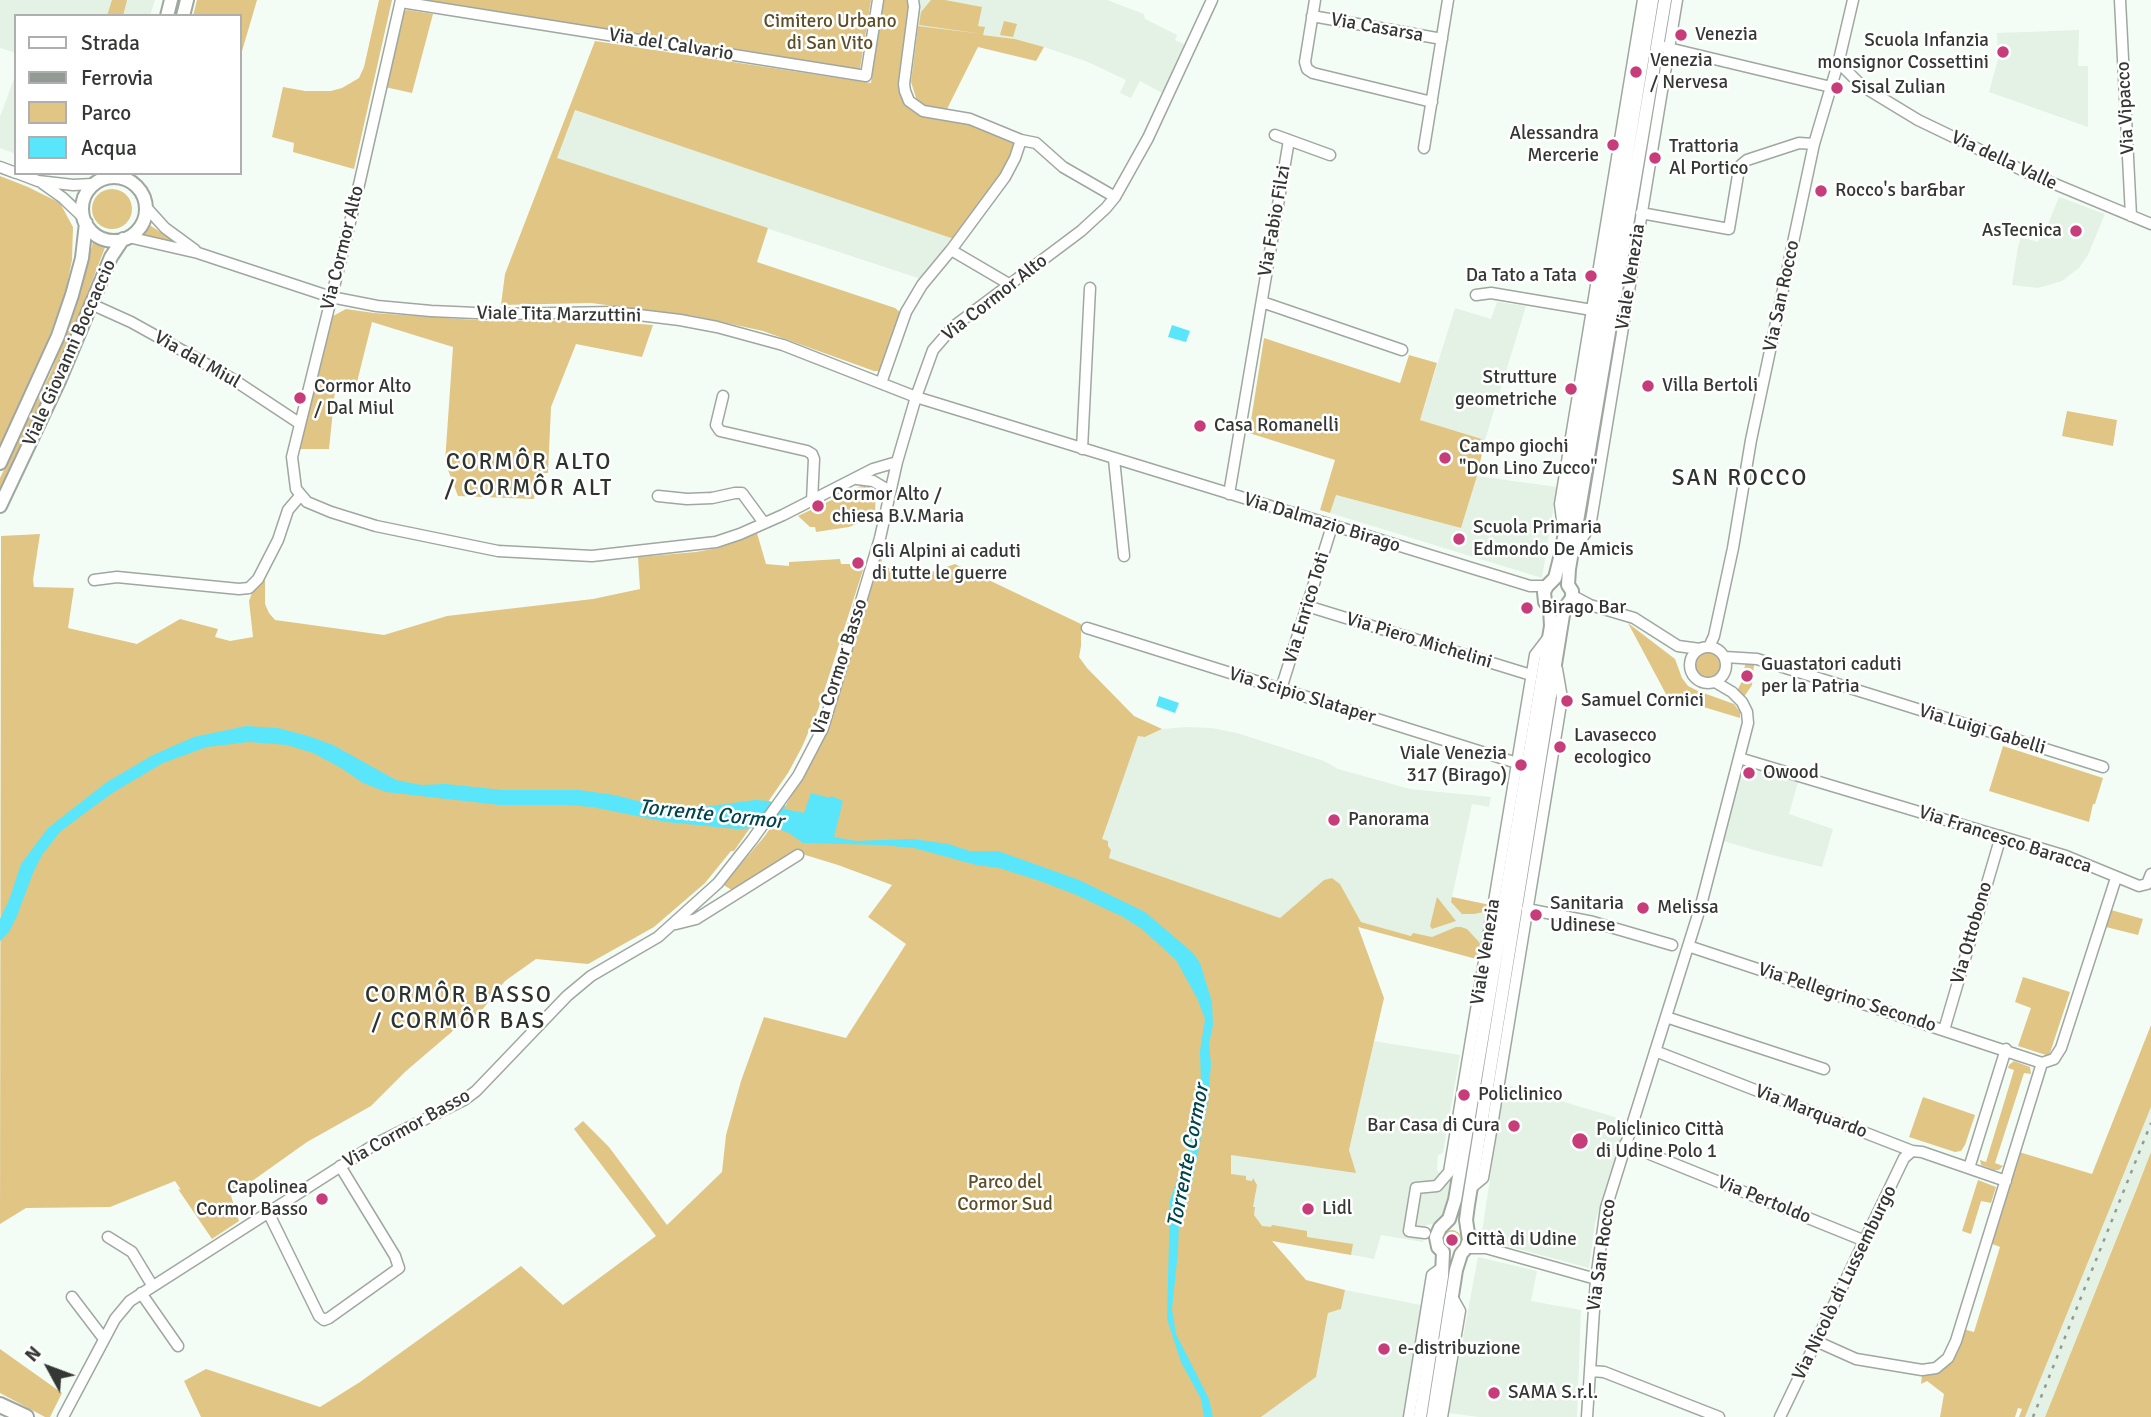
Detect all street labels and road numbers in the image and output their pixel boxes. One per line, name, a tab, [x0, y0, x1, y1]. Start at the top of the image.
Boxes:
street label: Via Casarsa	[1329, 9, 1425, 47]
street label: Via del Calvario	[607, 24, 735, 66]
street label: Via Vipacco	[2112, 61, 2140, 155]
street label: Via della Valle	[1947, 127, 2061, 195]
street label: Via Fabio Filzi	[1254, 164, 1296, 278]
street label: Via Cormor Alto	[317, 183, 369, 313]
street label: Viale Venezia	[1611, 222, 1651, 332]
street label: Via San Rocco	[1759, 238, 1805, 354]
street label: Via Cormor Alto	[938, 250, 1052, 346]
street label: Viale Giovanni Boccaccio	[19, 256, 121, 450]
street label: Viale Tita Marzuttini	[476, 302, 642, 328]
street label: Via dal Miul	[150, 326, 244, 394]
street label: Via Dalmazio Birago	[1241, 488, 1403, 558]
street label: Via Enrico Toti	[1279, 549, 1335, 667]
street label: Via Cormor Basso	[807, 596, 873, 738]
street label: Via Piero Michelini	[1343, 608, 1495, 674]
street label: Via Scipio Slataper	[1226, 663, 1378, 729]
street label: Via Luigi Gabelli	[1916, 700, 2048, 760]
street label: Via Francesco Baracca	[1916, 801, 2094, 879]
street label: Via Ottobono	[1946, 879, 1998, 987]
street label: Viale Venezia	[1466, 897, 1506, 1007]
street label: Via Pellegrino Secondo	[1755, 958, 1939, 1038]
street label: Via Marquardo	[1752, 1080, 1870, 1144]
street label: Via Cormor Basso	[339, 1085, 475, 1173]
street label: Via Pertoldo	[1714, 1171, 1814, 1229]
street label: Via Nicolò di Lussemburgo	[1788, 1182, 1902, 1384]
street label: Via San Rocco	[1583, 1197, 1621, 1313]

